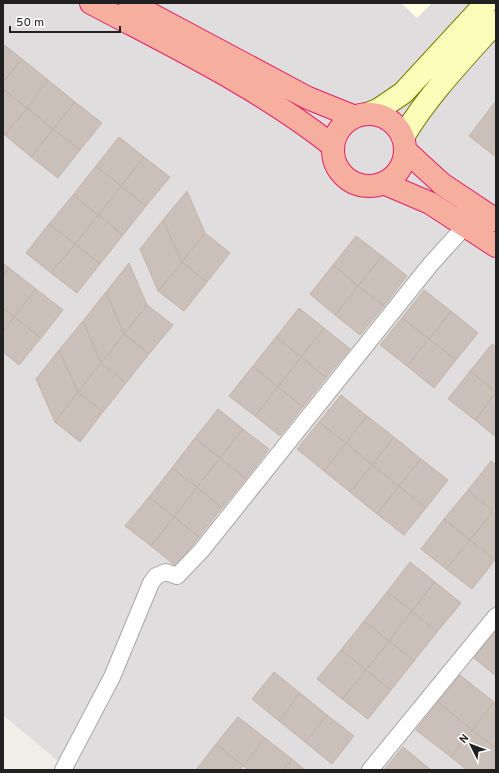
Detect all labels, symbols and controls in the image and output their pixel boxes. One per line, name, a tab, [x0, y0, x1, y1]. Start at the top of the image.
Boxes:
scale bar	[10, 8, 120, 34]
text: 50 m	[16, 15, 44, 31]
north arrow	[451, 725, 491, 765]
text: N	[456, 731, 472, 747]

